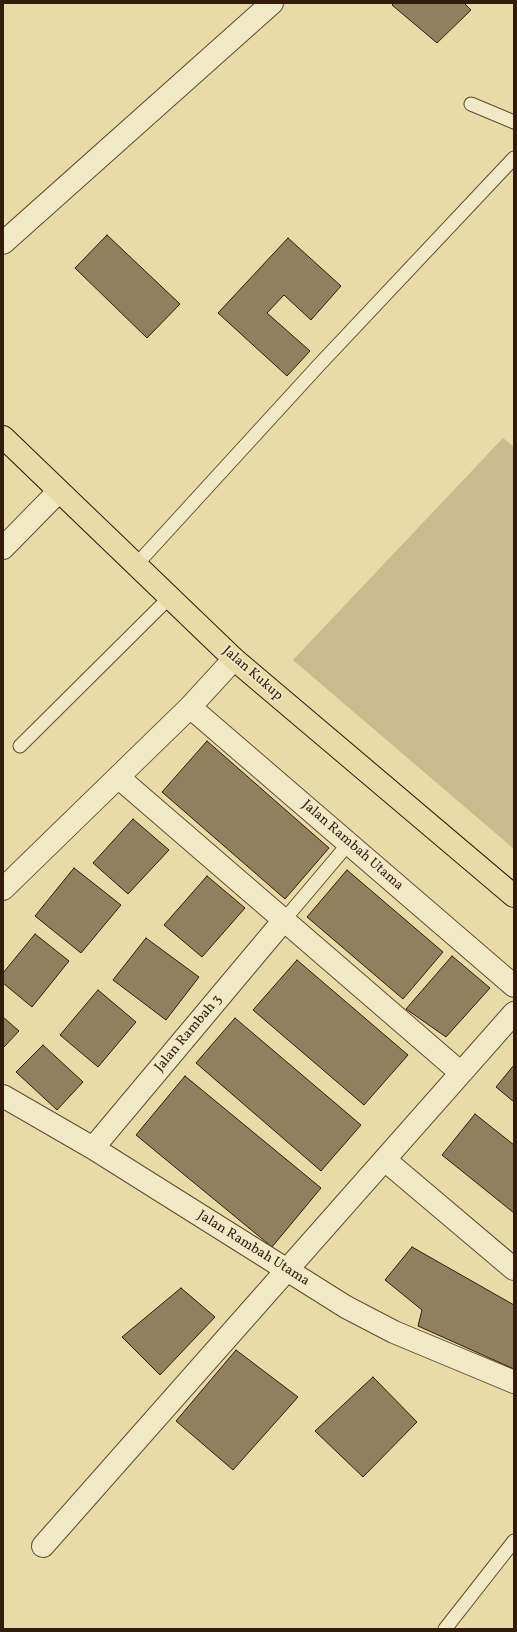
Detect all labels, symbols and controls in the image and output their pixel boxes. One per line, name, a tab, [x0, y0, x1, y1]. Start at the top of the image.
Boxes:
street label: Jalan Kukup	[218, 643, 286, 705]
street label: Jalan Rambah Utama	[298, 797, 406, 895]
street label: Jalan Rambah 3	[152, 992, 226, 1076]
street label: Jalan Rambah Utama	[194, 1208, 312, 1290]

